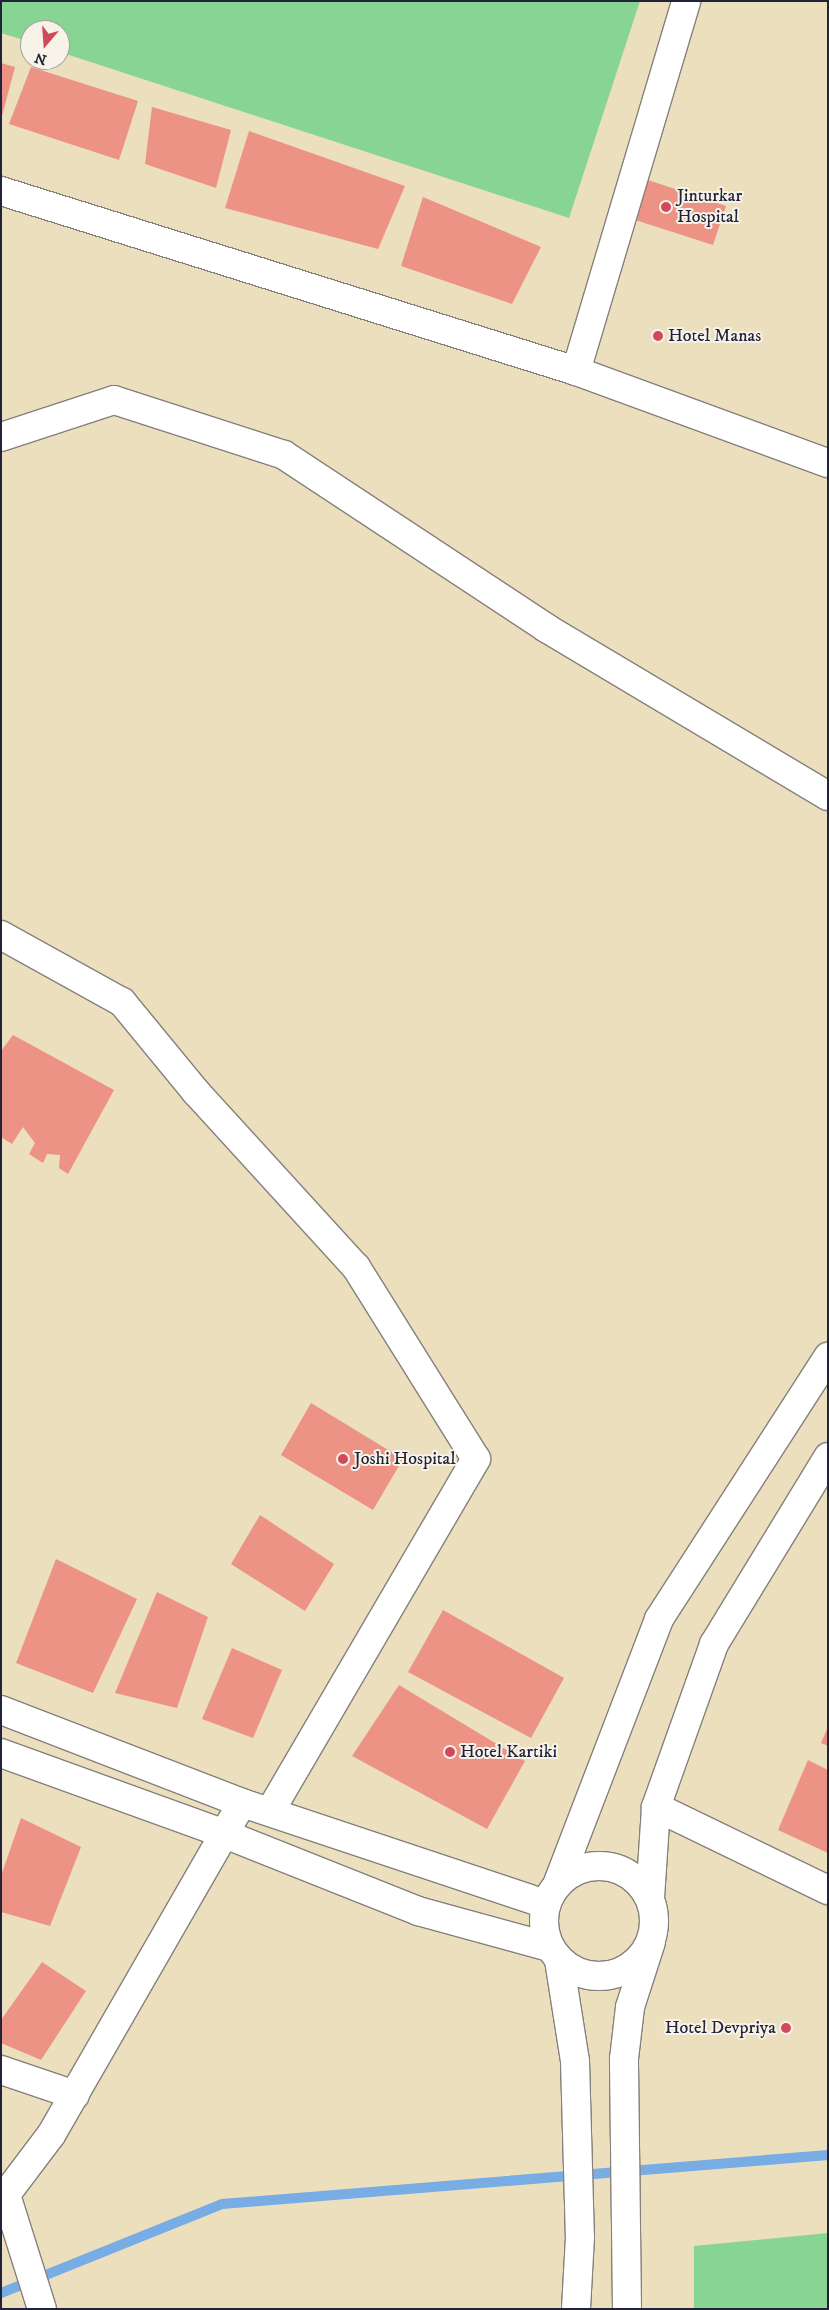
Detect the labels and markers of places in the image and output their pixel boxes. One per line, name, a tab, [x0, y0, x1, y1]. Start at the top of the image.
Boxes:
place label: Jinturkar Hospital	[677, 186, 742, 228]
marker: Jinturkar Hospital	[659, 200, 673, 214]
place label: Hotel Manas	[668, 325, 761, 347]
marker: Hotel Manas	[652, 330, 664, 342]
place label: Joshi Hospital	[354, 1448, 456, 1470]
marker: Joshi Hospital	[336, 1452, 350, 1466]
place label: Hotel Kartiki	[460, 1741, 557, 1763]
marker: Hotel Kartiki	[444, 1746, 456, 1758]
place label: Hotel Devpriya	[665, 2017, 776, 2039]
marker: Hotel Devpriya	[780, 2022, 792, 2034]

